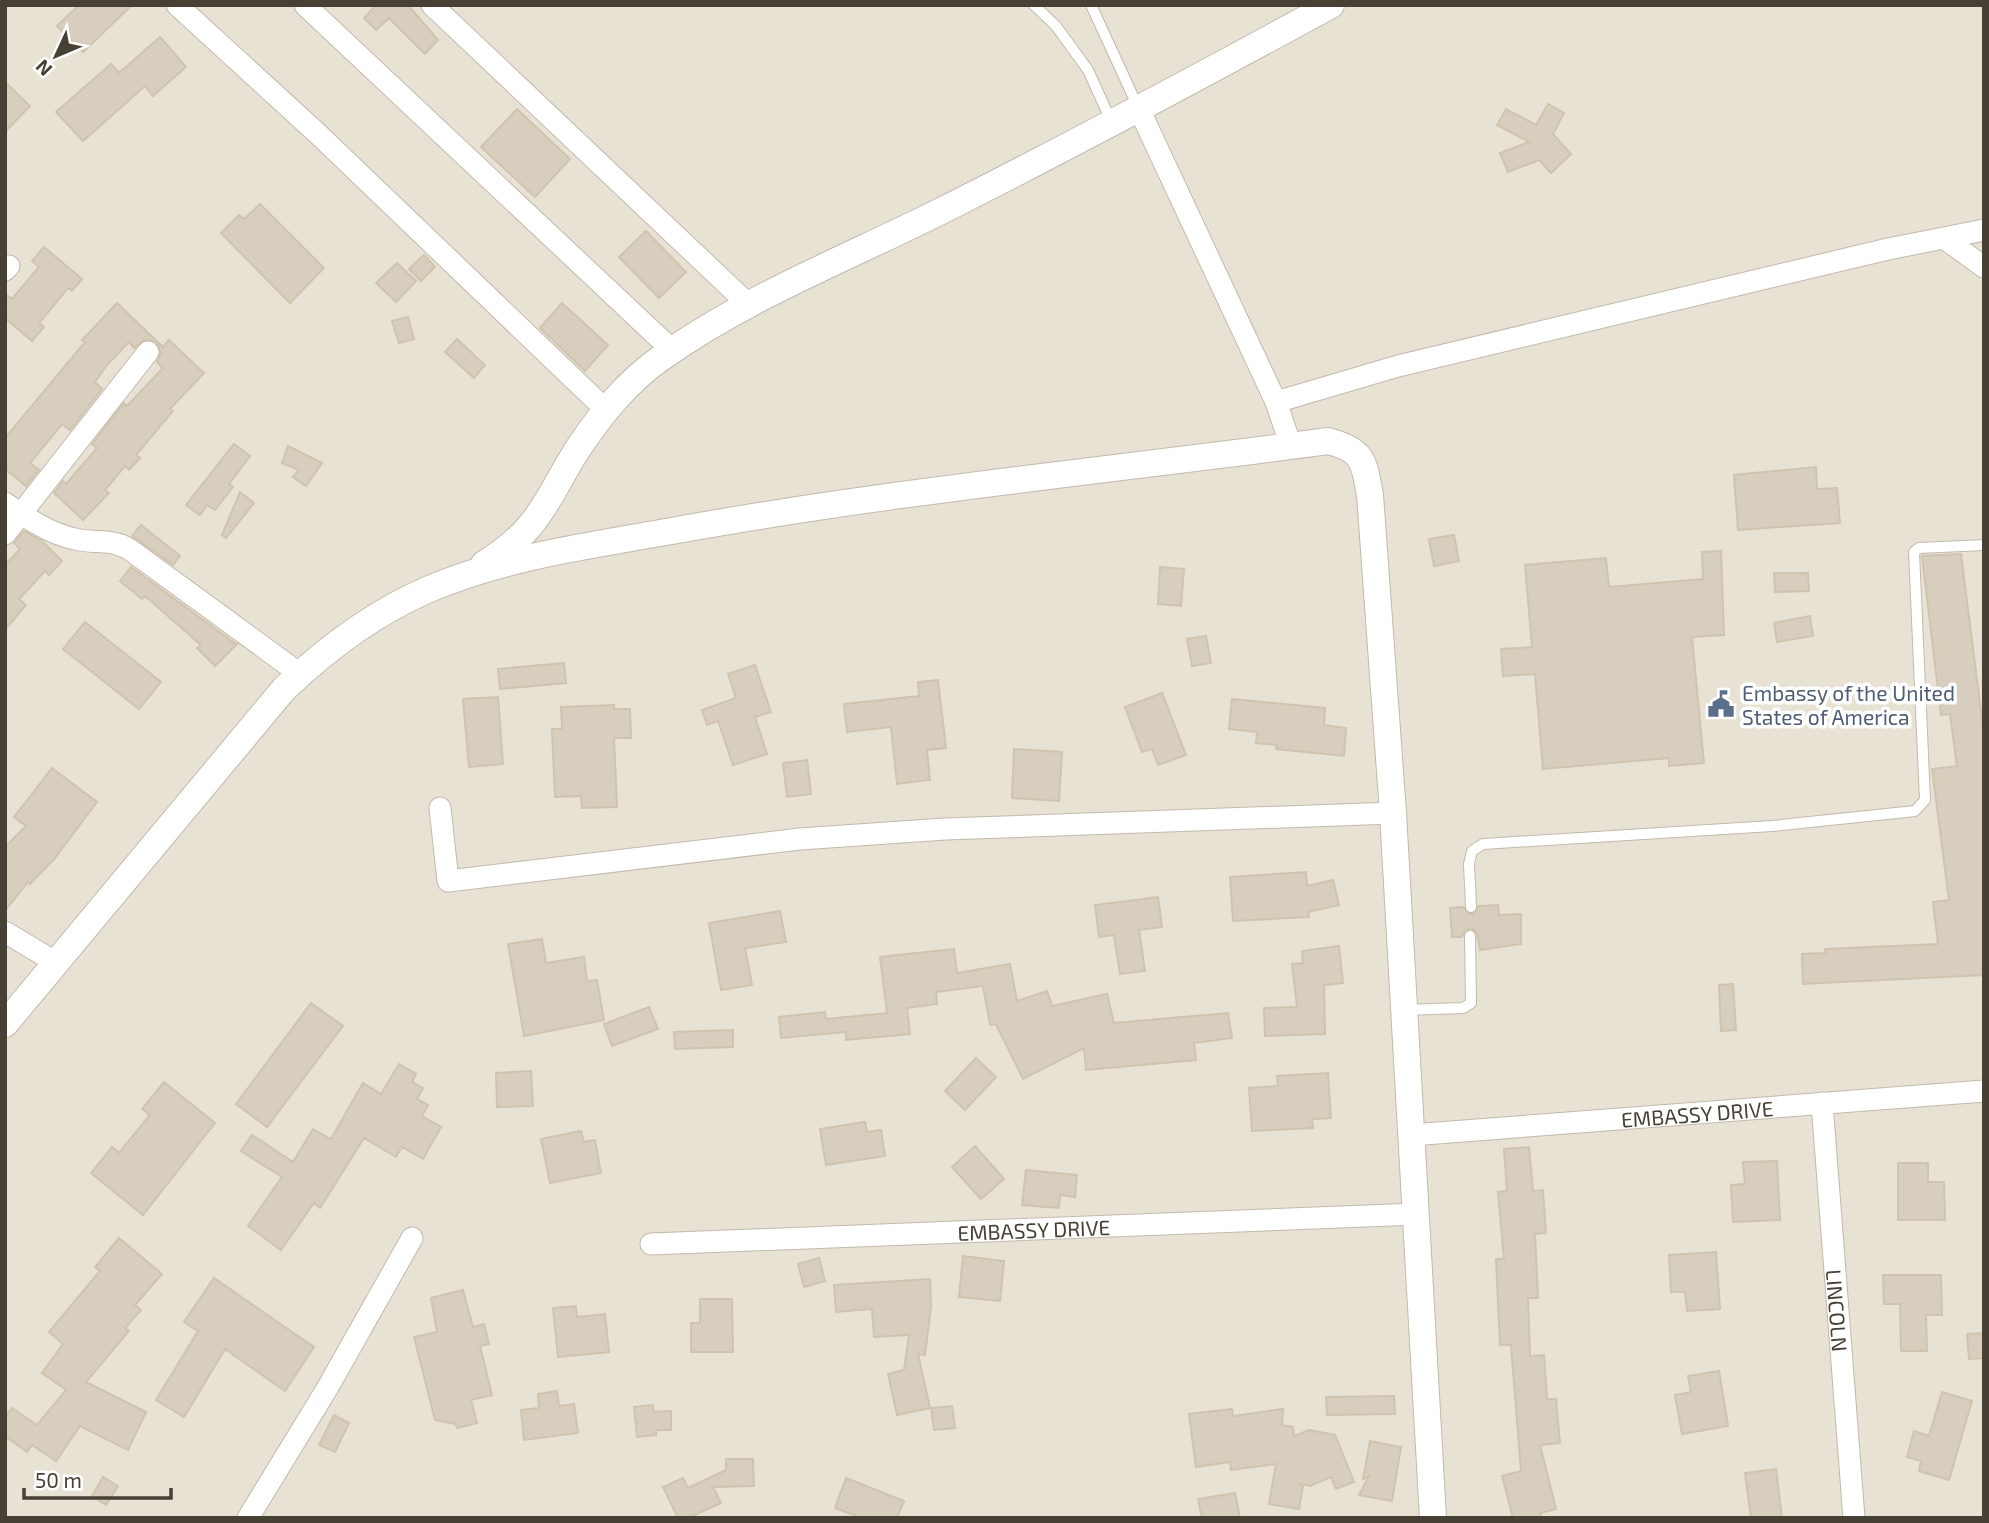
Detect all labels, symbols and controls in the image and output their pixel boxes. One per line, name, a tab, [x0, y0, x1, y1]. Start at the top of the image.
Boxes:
north arrow	[21, 21, 91, 91]
text: N	[30, 55, 56, 81]
place label: Embassy of the United States of America	[1742, 680, 1955, 729]
public building icon: Embassy of the United States of America	[1706, 689, 1736, 719]
street label: EMBASSY DRIVE	[1620, 1095, 1774, 1131]
street label: EMBASSY DRIVE	[957, 1214, 1111, 1244]
street label: LINCOLN	[1822, 1268, 1854, 1352]
scale bar	[24, 1456, 172, 1500]
text: 50 m	[35, 1467, 82, 1492]

